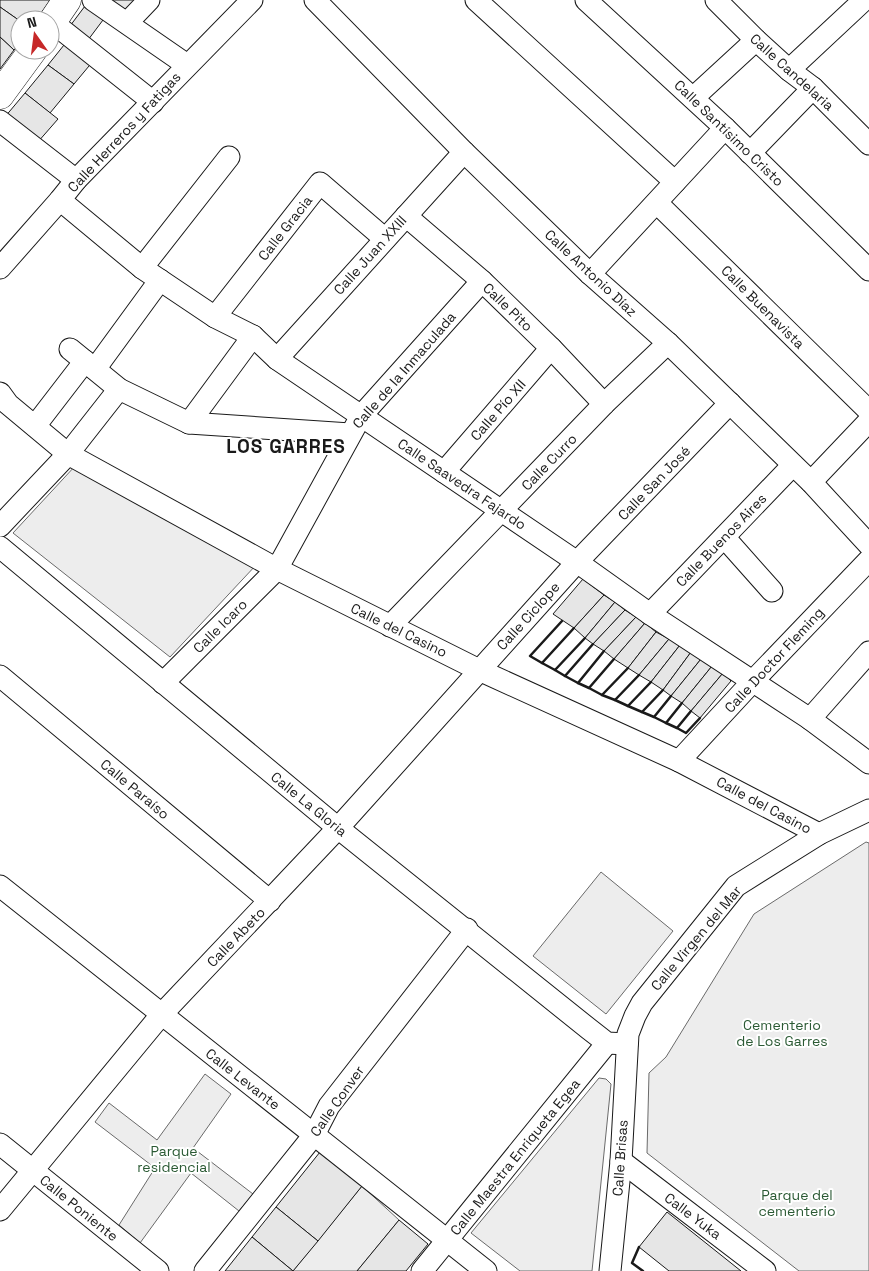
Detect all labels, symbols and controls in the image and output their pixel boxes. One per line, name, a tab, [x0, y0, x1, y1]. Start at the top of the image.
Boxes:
north arrow	[10, 10, 60, 60]
text: N	[25, 13, 39, 32]
street label: Calle Candelaria	[746, 30, 838, 114]
street label: Calle Herreros y Fatigas	[64, 68, 184, 196]
street label: Calle Santísimo Cristo	[670, 76, 788, 190]
street label: Calle Gracia	[254, 192, 316, 264]
street label: Calle Juan XXIII	[330, 212, 410, 298]
street label: Calle Antonio Díaz	[541, 226, 641, 320]
street label: Calle Buenavista	[717, 261, 809, 353]
street label: Calle Pito	[479, 279, 537, 335]
street label: Calle de la Inmaculada	[348, 308, 460, 432]
street label: Calle Pío XII	[466, 376, 530, 444]
street label: Calle Curro	[517, 430, 581, 494]
district label: LOS GARRES	[226, 434, 346, 459]
street label: Calle Saavedra Fajardo	[394, 434, 530, 534]
street label: Calle San José	[614, 442, 694, 524]
street label: Calle Buenos Aires	[672, 490, 770, 590]
street label: Calle Ciclope	[493, 578, 563, 654]
street label: Calle Icaro	[189, 595, 251, 657]
street label: Calle del Casino	[348, 599, 450, 661]
street label: Calle Doctor Fleming	[720, 603, 828, 717]
street label: Calle Paraíso	[97, 755, 173, 823]
street label: Calle La Gloria	[267, 768, 351, 840]
street label: Calle del Casino	[713, 772, 815, 838]
street label: Calle Virgen del Mar	[647, 882, 745, 994]
street label: Calle Abeto	[203, 903, 269, 971]
park label: Cementerio de Los Garres	[736, 1016, 828, 1050]
street label: Calle Levante	[202, 1044, 284, 1114]
street label: Calle Conver	[306, 1062, 368, 1140]
street label: Calle Maestra Enriqueta Egea	[446, 1075, 584, 1239]
street label: Calle Brisas	[608, 1119, 632, 1197]
park label: Parque residencial	[137, 1142, 211, 1176]
street label: Calle Poniente	[36, 1171, 122, 1245]
park label: Parque del cementerio	[758, 1186, 836, 1220]
street label: Calle Yuka	[661, 1189, 725, 1243]

